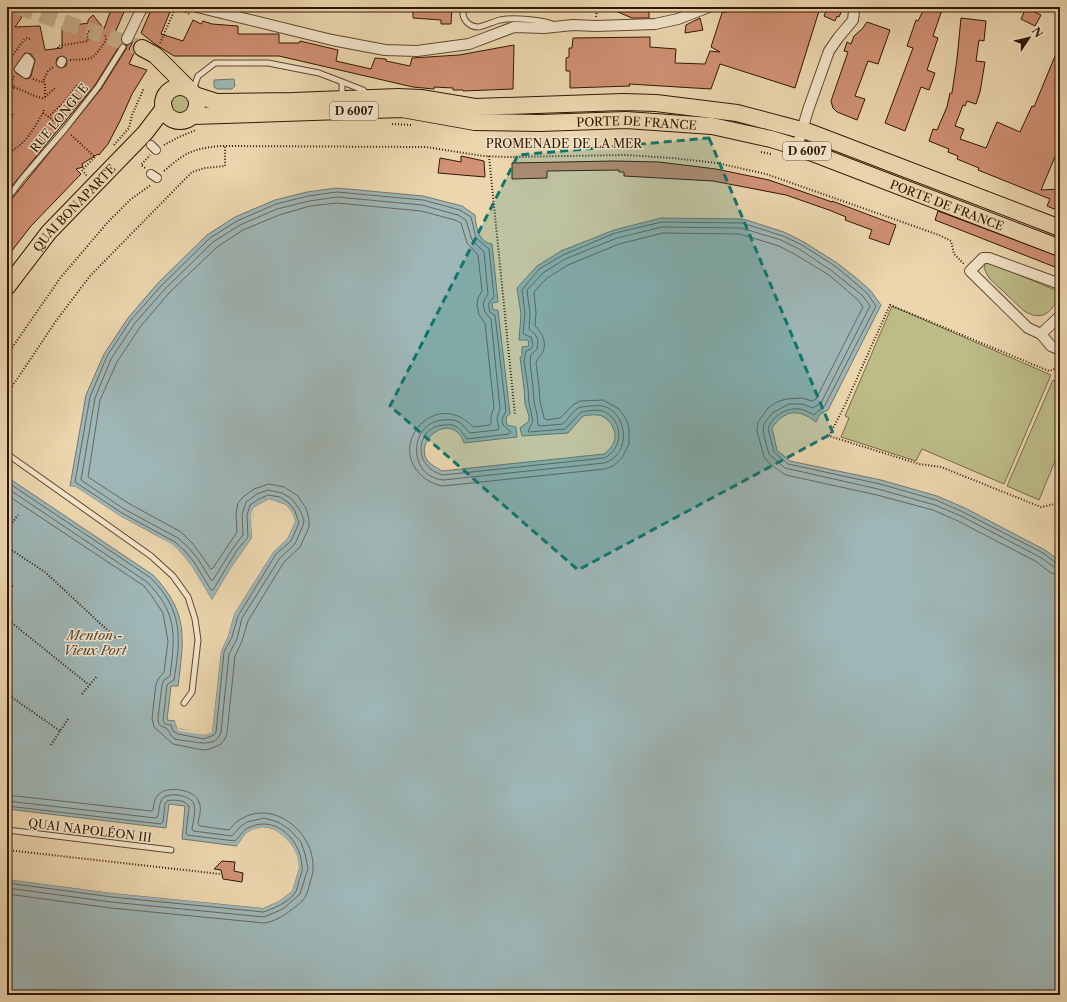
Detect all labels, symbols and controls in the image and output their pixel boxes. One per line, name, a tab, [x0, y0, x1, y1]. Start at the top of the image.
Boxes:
north arrow	[1009, 18, 1049, 58]
text: N	[1029, 24, 1046, 41]
street label: RUE LONGUE	[27, 81, 91, 155]
road number: D 6007	[330, 102, 378, 120]
street label: PORTE DE FRANCE	[576, 112, 697, 132]
street label: PROMENADE DE LA MER	[486, 136, 643, 151]
road number: D 6007	[783, 142, 831, 160]
street label: QUAI BONAPARTE	[29, 161, 118, 254]
street label: PORTE DE FRANCE	[888, 176, 1006, 233]
water label: Menton - Vieux Port	[64, 627, 128, 658]
street label: QUAI NAPOLÉON III	[27, 814, 153, 845]

